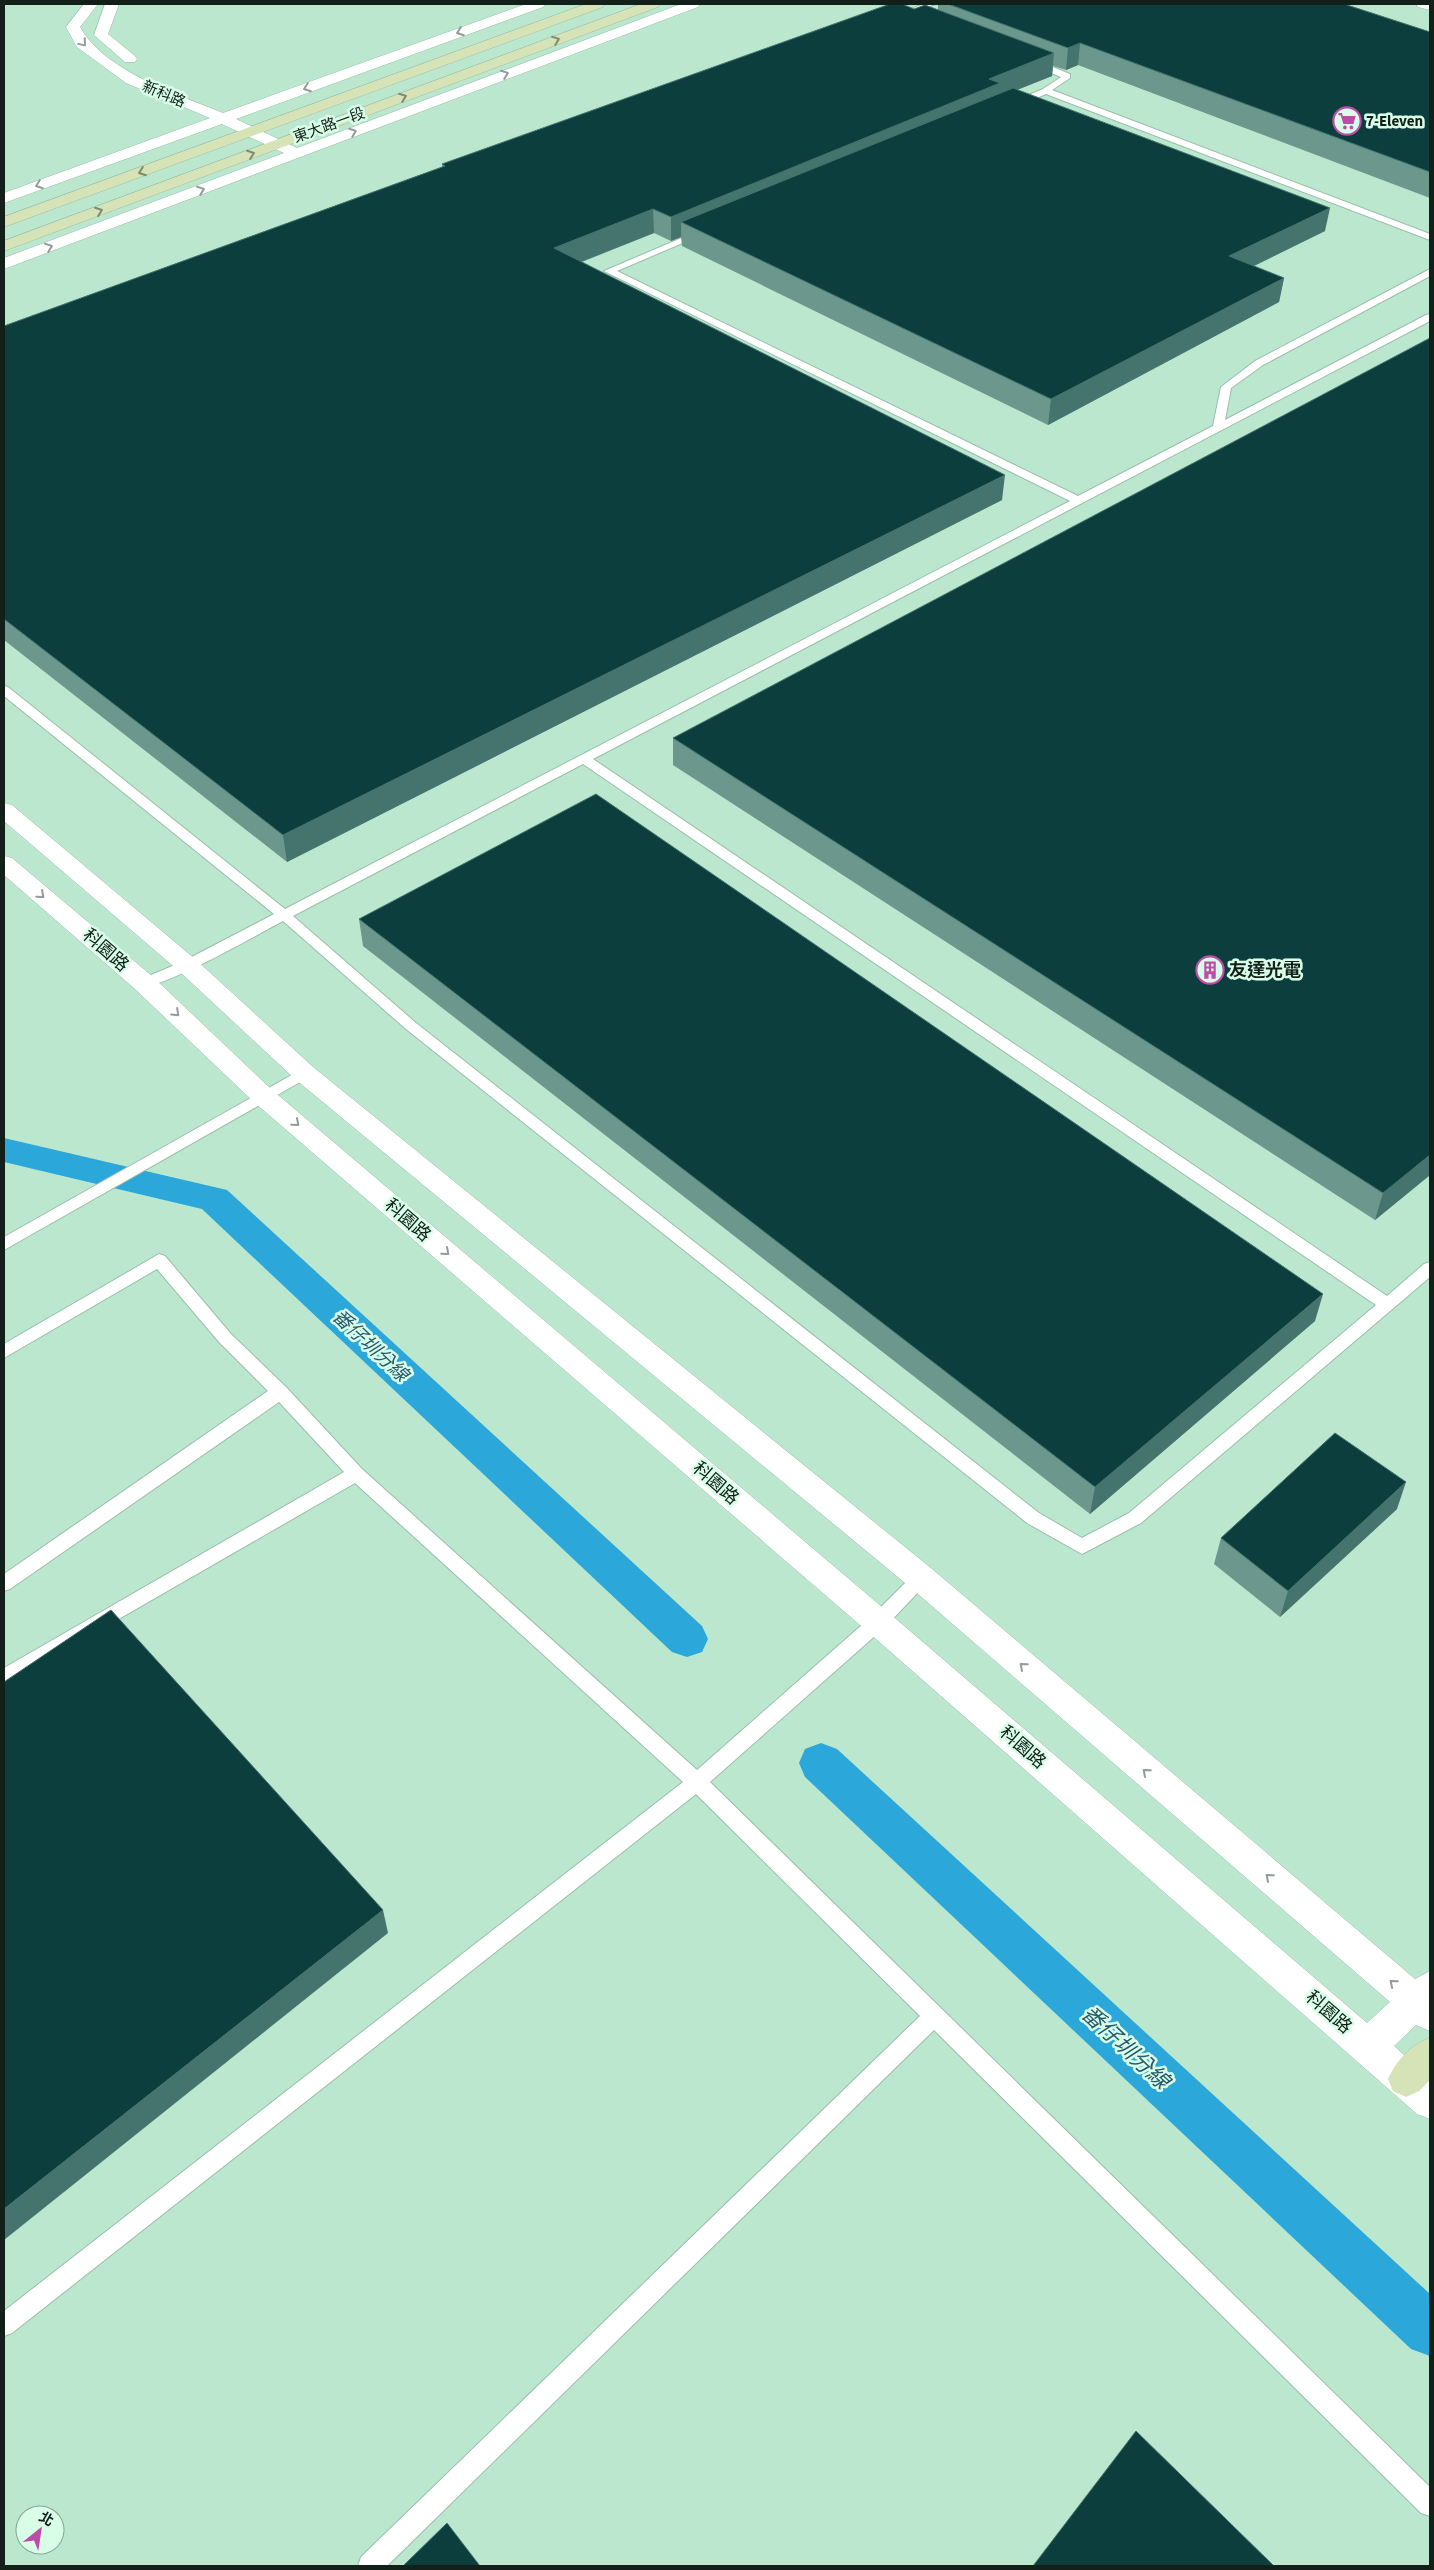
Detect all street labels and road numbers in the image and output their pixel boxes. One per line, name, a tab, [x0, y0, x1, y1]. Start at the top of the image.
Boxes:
street label: 新科路	[139, 76, 189, 113]
street label: 東大路一段	[290, 103, 368, 148]
street label: 科園路	[77, 923, 134, 978]
street label: 科園路	[379, 1193, 436, 1248]
street label: 科園路	[687, 1456, 744, 1511]
street label: 科園路	[994, 1720, 1051, 1775]
street label: 科園路	[1300, 1985, 1357, 2040]

